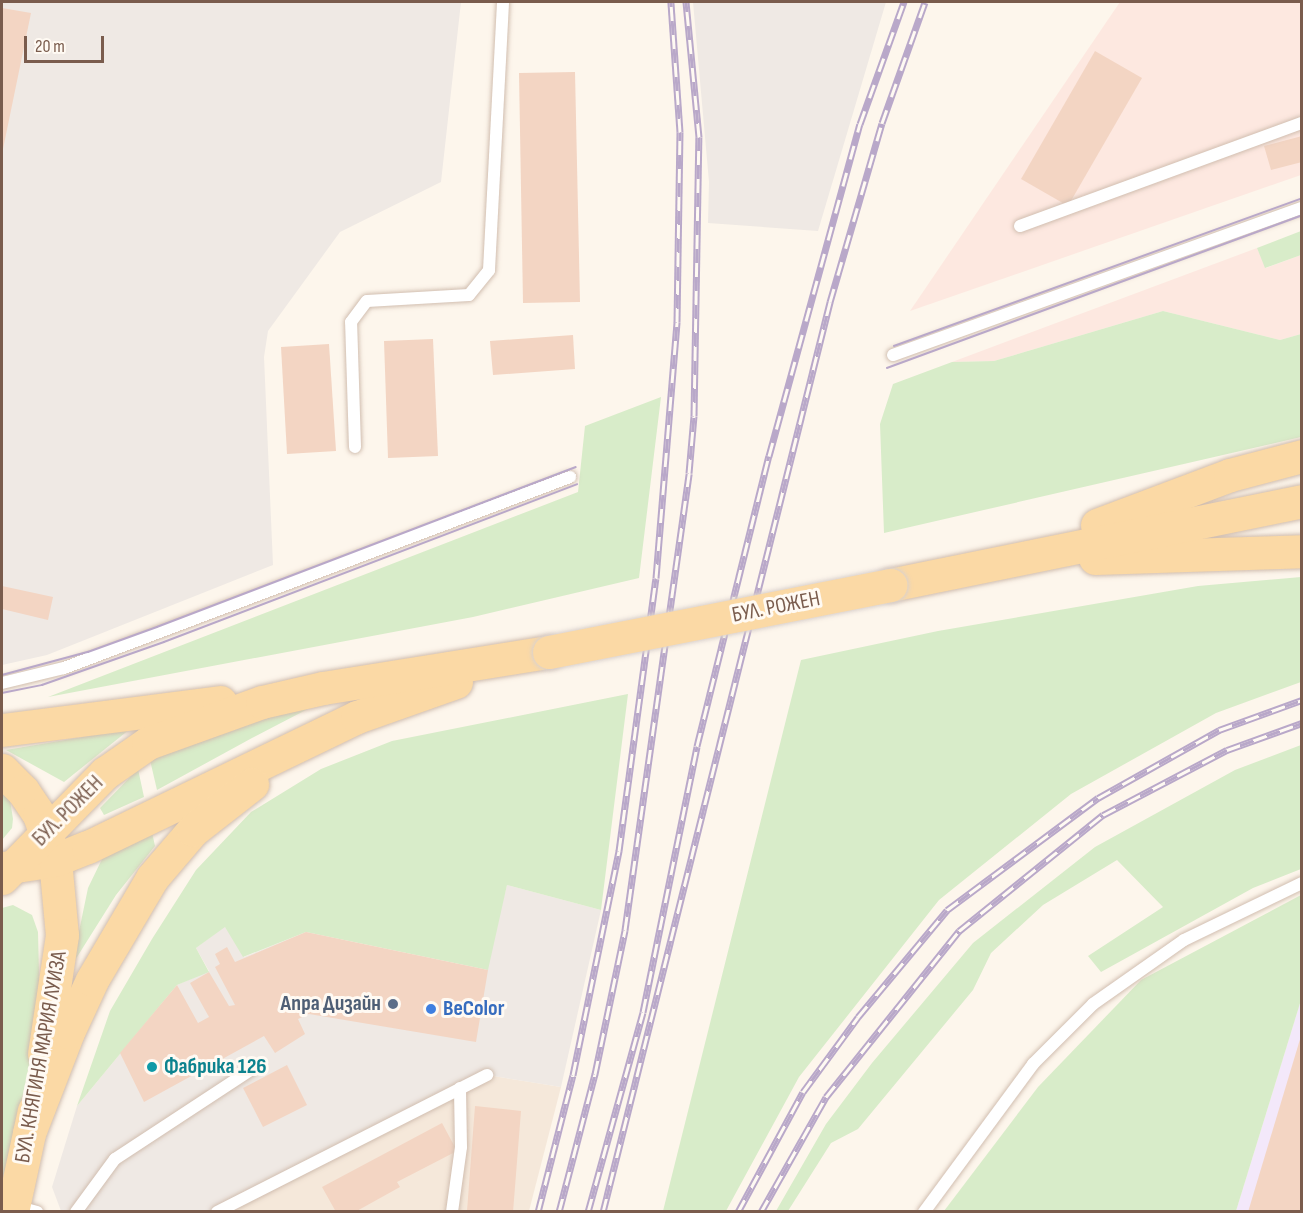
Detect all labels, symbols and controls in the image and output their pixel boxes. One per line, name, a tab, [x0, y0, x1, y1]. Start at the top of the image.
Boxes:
scale bar	[27, 24, 106, 62]
text: 20 m	[35, 36, 65, 57]
street label: БУЛ. РОЖЕН	[730, 586, 822, 628]
street label: БУЛ. РОЖЕН	[27, 770, 109, 852]
street label: БУЛ. КНЯГИНЯ МАРИЯ ЛУИЗА	[9, 949, 73, 1165]
place label: Апра Дизайн	[281, 991, 381, 1017]
place label: BeColor	[443, 996, 504, 1022]
marker: Апра Дизайн	[386, 997, 400, 1011]
marker: BeColor	[424, 1002, 438, 1016]
place label: Фабрика 126	[164, 1054, 267, 1080]
marker: Фабрика 126	[145, 1060, 159, 1074]

